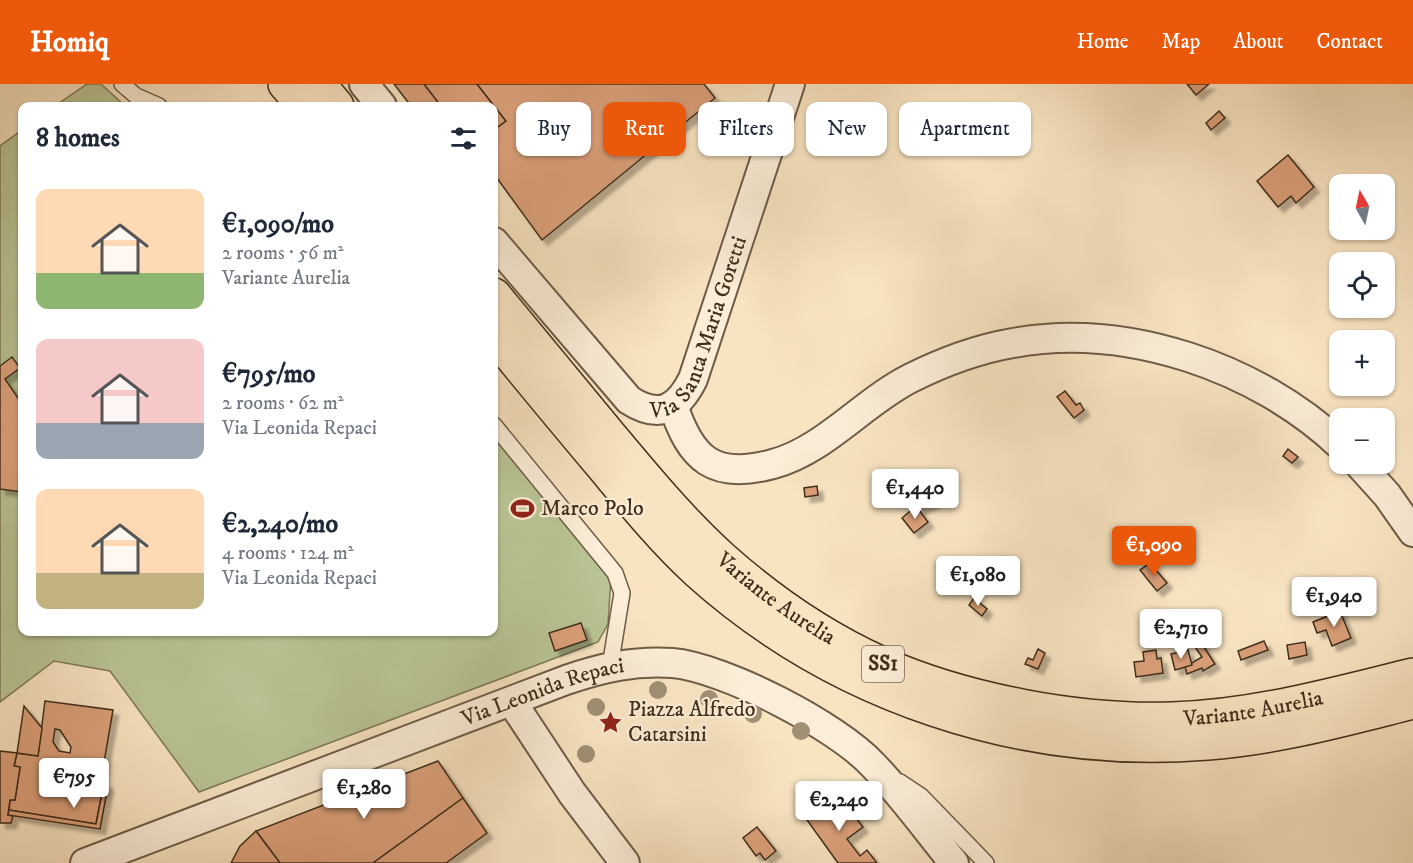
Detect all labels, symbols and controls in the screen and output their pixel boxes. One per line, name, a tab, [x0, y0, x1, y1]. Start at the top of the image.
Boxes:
text: Homiq	[30, 25, 109, 60]
text: Home	[1077, 29, 1129, 55]
text: Map	[1162, 29, 1200, 55]
text: About	[1233, 29, 1284, 55]
text: Contact	[1317, 29, 1383, 55]
chip: Buy	[516, 102, 591, 156]
chip: Rent	[603, 102, 686, 156]
chip: Filters	[698, 102, 794, 156]
chip: New	[806, 102, 887, 156]
chip: Apartment	[899, 102, 1031, 156]
text: 8 homes	[36, 122, 120, 155]
icon: filters	[447, 122, 480, 155]
north arrow	[1329, 174, 1395, 240]
map controls	[1329, 174, 1395, 474]
text: €1,090/mo	[222, 208, 334, 241]
icon: home	[84, 213, 156, 285]
street label: Via Santa Maria Goretti	[648, 233, 753, 424]
text: 2 rooms · 56 m²	[222, 241, 344, 266]
button: locate	[1329, 252, 1395, 318]
text: Variante Aurelia	[222, 266, 350, 291]
button: +	[1329, 330, 1395, 396]
text: €795/mo	[222, 358, 316, 391]
icon: home	[84, 363, 156, 435]
text: 2 rooms · 62 m²	[222, 391, 344, 416]
button: −	[1329, 408, 1395, 474]
text: Via Leonida Repaci	[222, 416, 377, 441]
pin: €1,440	[866, 469, 964, 520]
text: €1,440	[886, 476, 944, 501]
sports icon: Marco Polo	[510, 495, 536, 521]
place label: Marco Polo	[541, 495, 644, 522]
text: €2,240/mo	[222, 508, 338, 541]
icon: home	[84, 513, 156, 585]
pin: €1,090	[1105, 526, 1203, 577]
text: €1,090	[1126, 533, 1182, 558]
text: 4 rooms · 124 m²	[222, 541, 354, 566]
street label: Variante Aurelia	[710, 545, 841, 651]
pin: €1,080	[929, 556, 1027, 607]
text: €1,080	[950, 563, 1006, 588]
text: Via Leonida Repaci	[222, 566, 377, 591]
pin: €1,940	[1285, 577, 1383, 628]
text: €1,940	[1306, 584, 1362, 609]
pin: €2,710	[1132, 609, 1230, 660]
text: €2,710	[1154, 616, 1208, 641]
road number: SS1	[862, 646, 904, 682]
street label: Via Leonida Repaci	[457, 652, 626, 732]
street label: Variante Aurelia	[1181, 684, 1326, 732]
place label: Piazza Alfredo Catarsini	[628, 696, 756, 748]
place icon: Piazza Alfredo Catarsini	[597, 709, 623, 735]
pin: €795	[38, 758, 110, 809]
text: €795	[53, 765, 95, 790]
pin: €1,280	[315, 769, 413, 820]
text: €1,280	[336, 776, 392, 801]
pin: €2,240	[790, 781, 888, 832]
text: €2,240	[809, 788, 869, 813]

